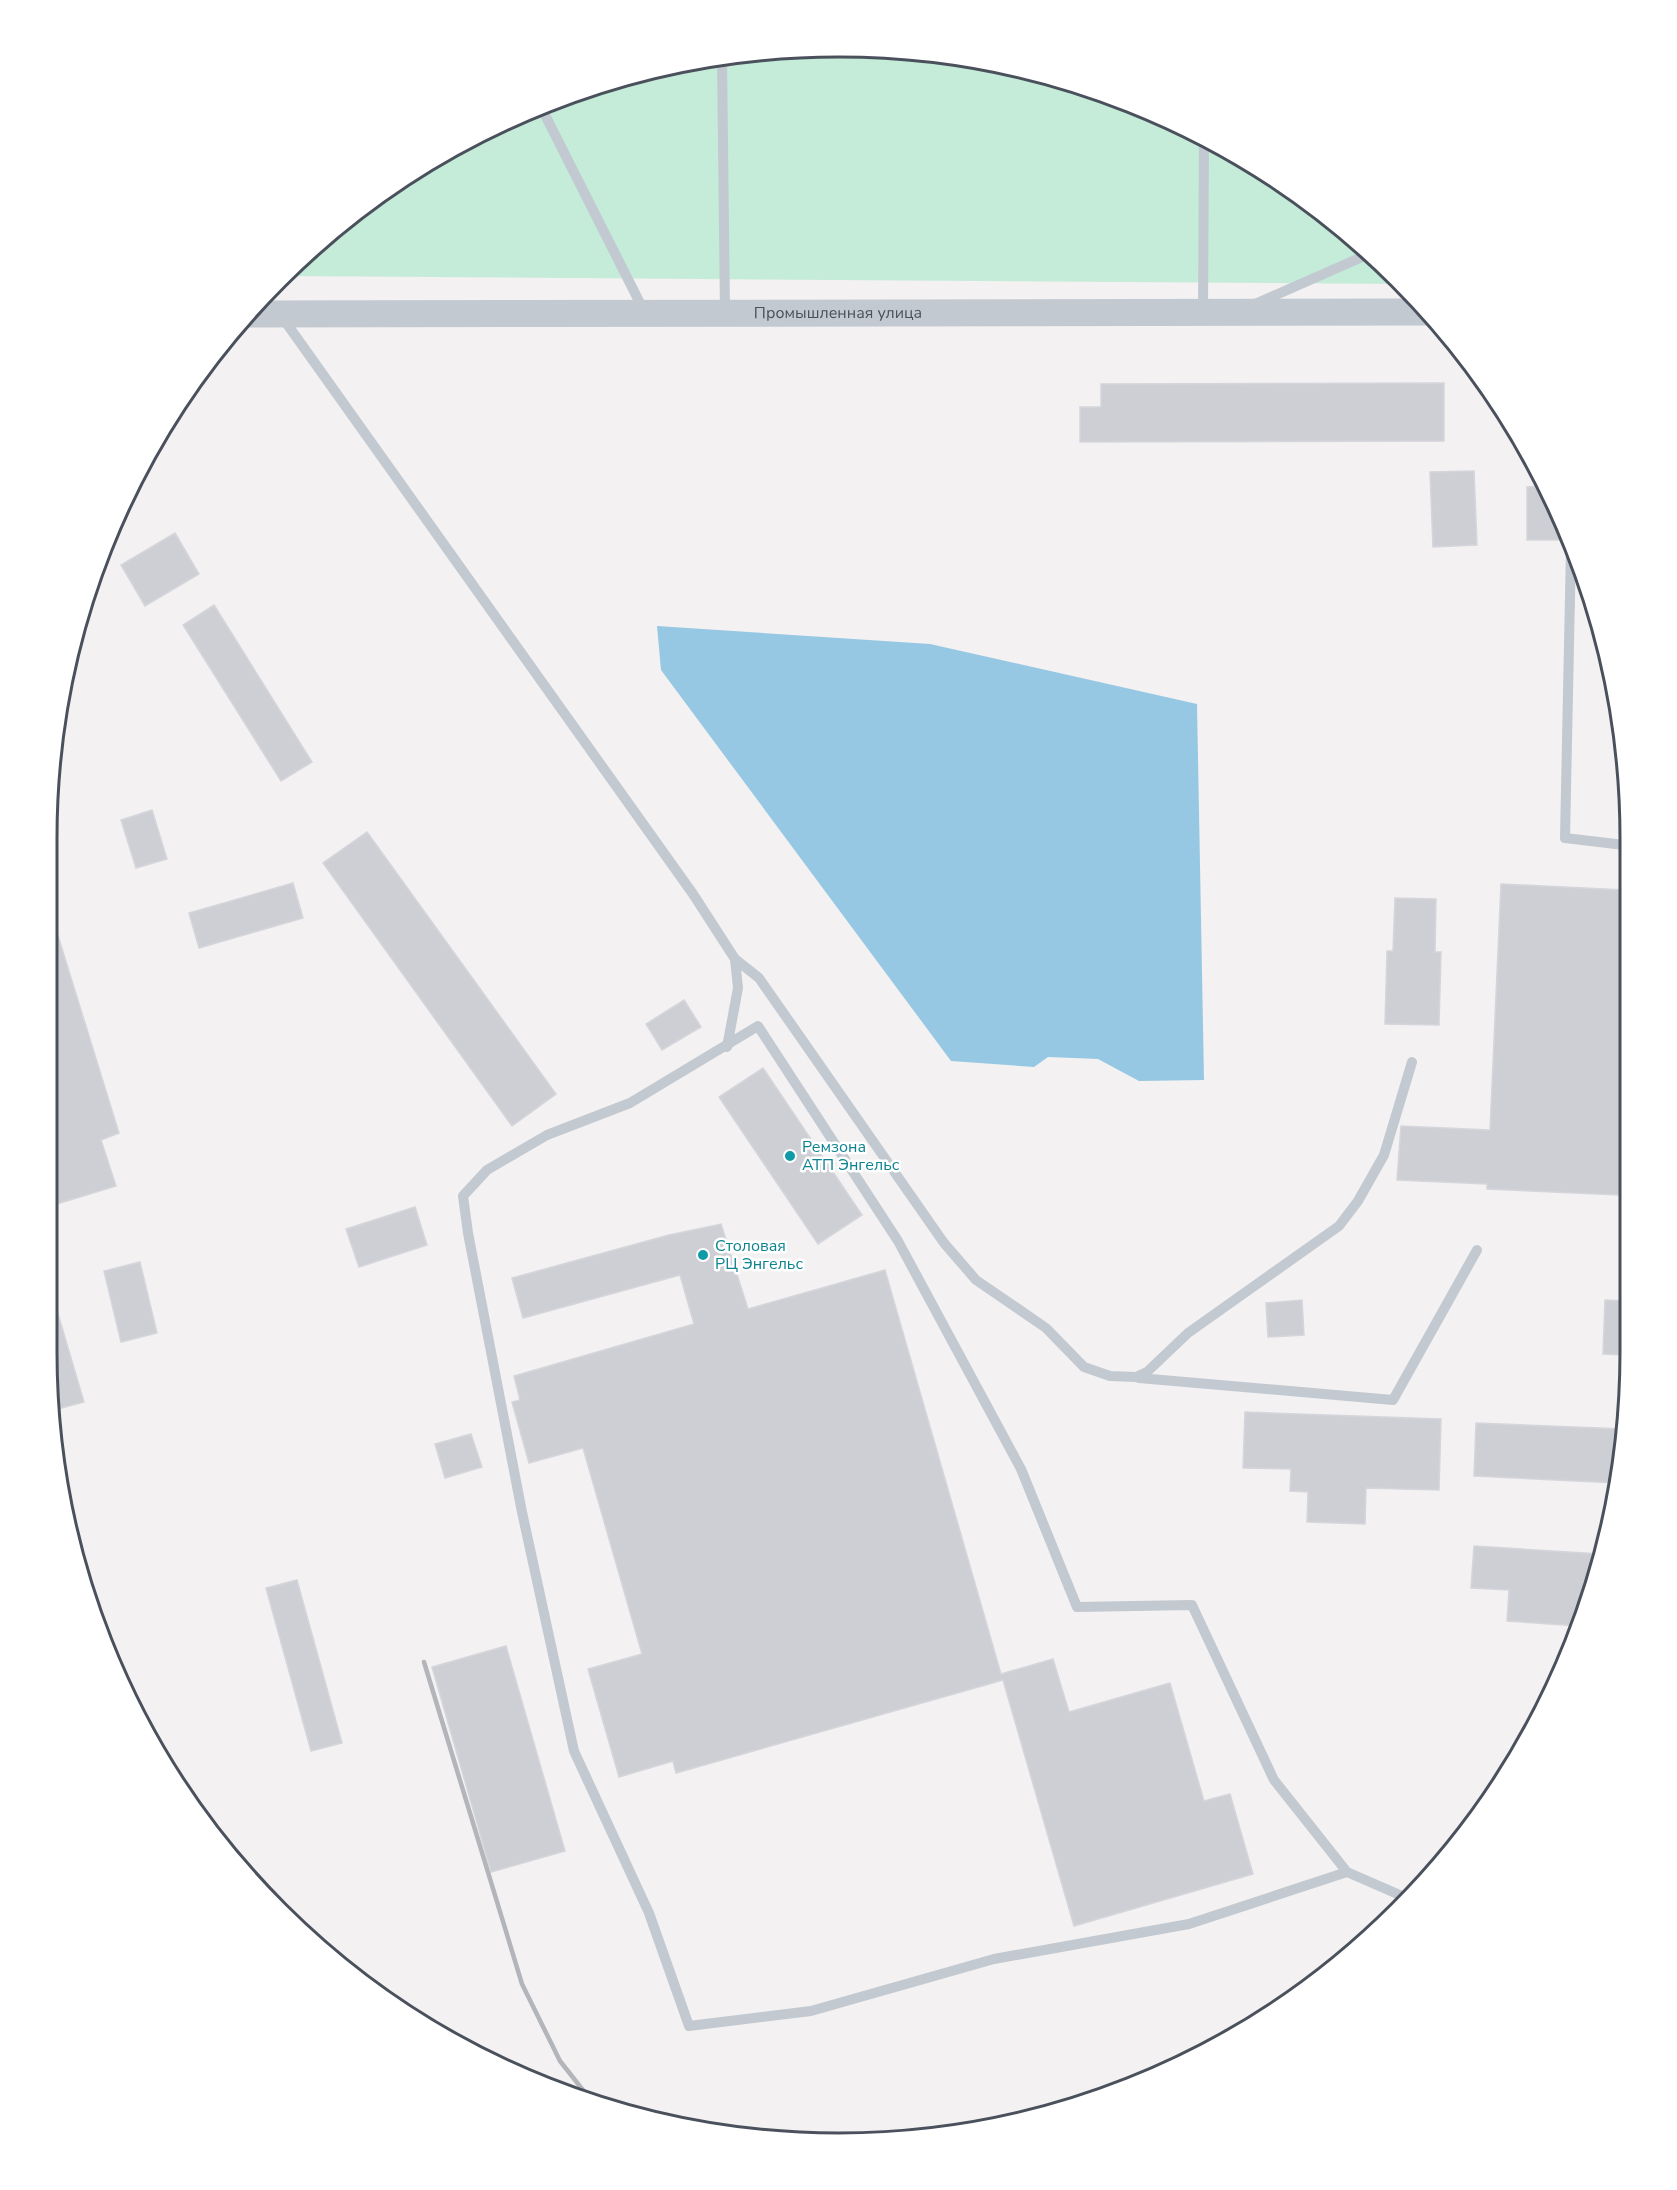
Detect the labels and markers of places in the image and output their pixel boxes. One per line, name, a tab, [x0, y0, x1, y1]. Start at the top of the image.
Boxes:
place label: Ремзона АТП Энгельс	[802, 1136, 900, 1176]
marker: Ремзона АТП Энгельс	[783, 1149, 797, 1163]
place label: Столовая РЦ Энгельс	[715, 1235, 803, 1275]
marker: Столовая РЦ Энгельс	[696, 1248, 710, 1262]

